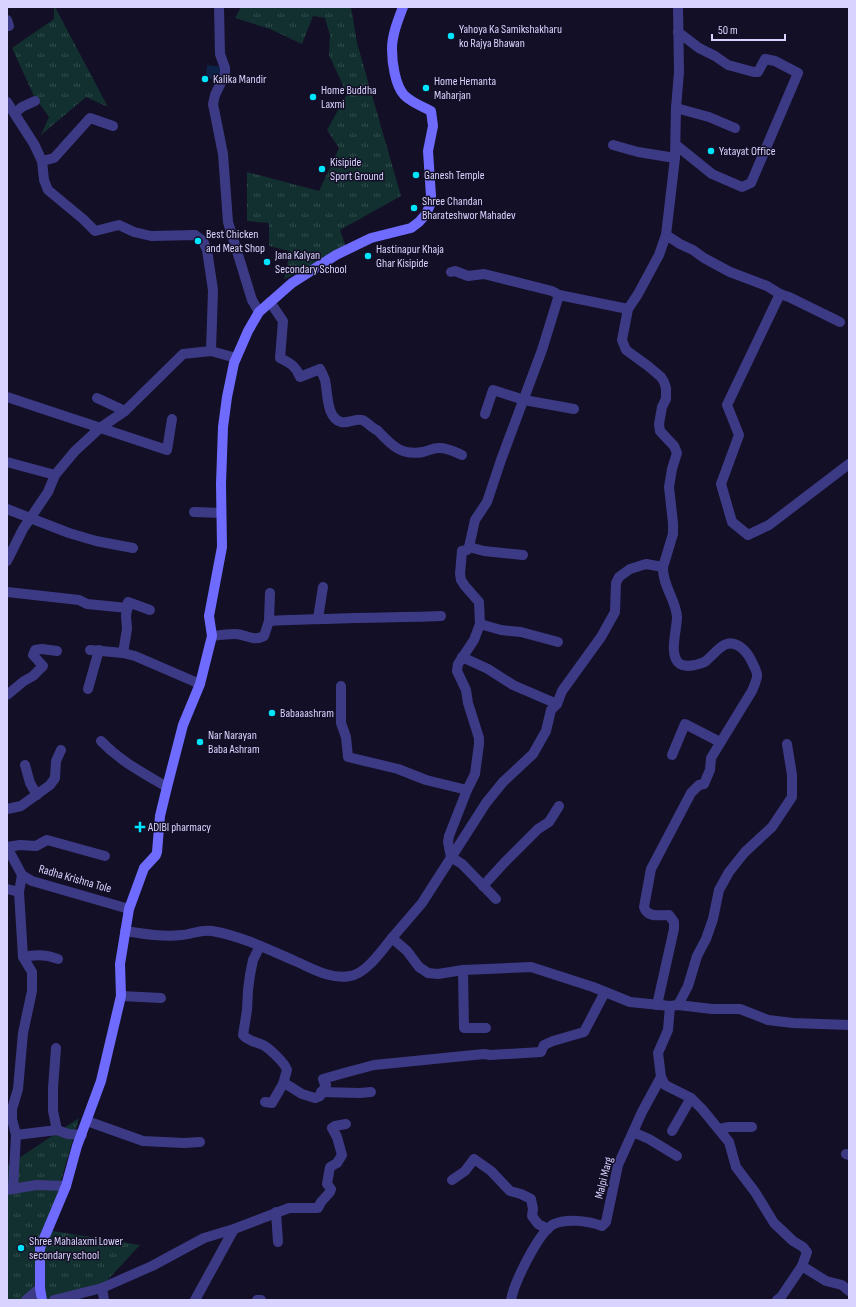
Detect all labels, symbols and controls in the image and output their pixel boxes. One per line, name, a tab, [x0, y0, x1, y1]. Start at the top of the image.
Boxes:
scale bar	[712, 16, 785, 42]
place label: Yahoya Ka Samikshakharu ko Rajya Bhawan	[459, 22, 562, 51]
text: 50 m	[718, 23, 738, 38]
marker: Yahoya Ka Samikshakharu ko Rajya Bhawan	[446, 31, 456, 41]
place label: Kalika Mandir	[213, 72, 267, 87]
marker: Kalika Mandir	[200, 74, 210, 84]
place label: Home Hemanta Maharjan	[434, 74, 497, 103]
place label: Home Buddha Laxmi	[321, 83, 377, 112]
marker: Home Hemanta Maharjan	[421, 83, 431, 93]
marker: Home Buddha Laxmi	[308, 92, 318, 102]
place label: Yatayat Office	[719, 144, 776, 159]
marker: Yatayat Office	[706, 146, 716, 156]
place label: Kisipide Sport Ground	[330, 155, 384, 184]
marker: Kisipide Sport Ground	[317, 164, 327, 174]
place label: Ganesh Temple	[424, 168, 485, 183]
marker: Ganesh Temple	[411, 170, 421, 180]
place label: Shree Chandan Bharateshwor Mahadev	[422, 194, 516, 223]
marker: Shree Chandan Bharateshwor Mahadev	[409, 203, 419, 213]
place label: Best Chicken and Meat Shop	[206, 227, 265, 256]
marker: Best Chicken and Meat Shop	[193, 236, 203, 246]
place label: Hastinapur Khaja Ghar Kisipide	[376, 242, 444, 271]
place label: Jana Kalyan Secondary School	[274, 248, 347, 277]
marker: Hastinapur Khaja Ghar Kisipide	[363, 251, 373, 261]
marker: Jana Kalyan Secondary School	[262, 257, 272, 267]
place label: Babaaashram	[280, 706, 334, 721]
marker: Babaaashram	[267, 708, 277, 718]
place label: Nar Narayan Baba Ashram	[208, 728, 260, 757]
marker: Nar Narayan Baba Ashram	[195, 737, 205, 747]
place label: ADIBI pharmacy	[147, 820, 211, 835]
marker: ADIBI pharmacy	[135, 822, 145, 832]
street label: Radha Krishna Tole	[37, 861, 113, 897]
street label: Malpi Marg	[592, 1155, 616, 1201]
place label: Shree Mahalaxmi Lower secondary school	[29, 1234, 124, 1263]
marker: Shree Mahalaxmi Lower secondary school	[16, 1243, 26, 1253]

